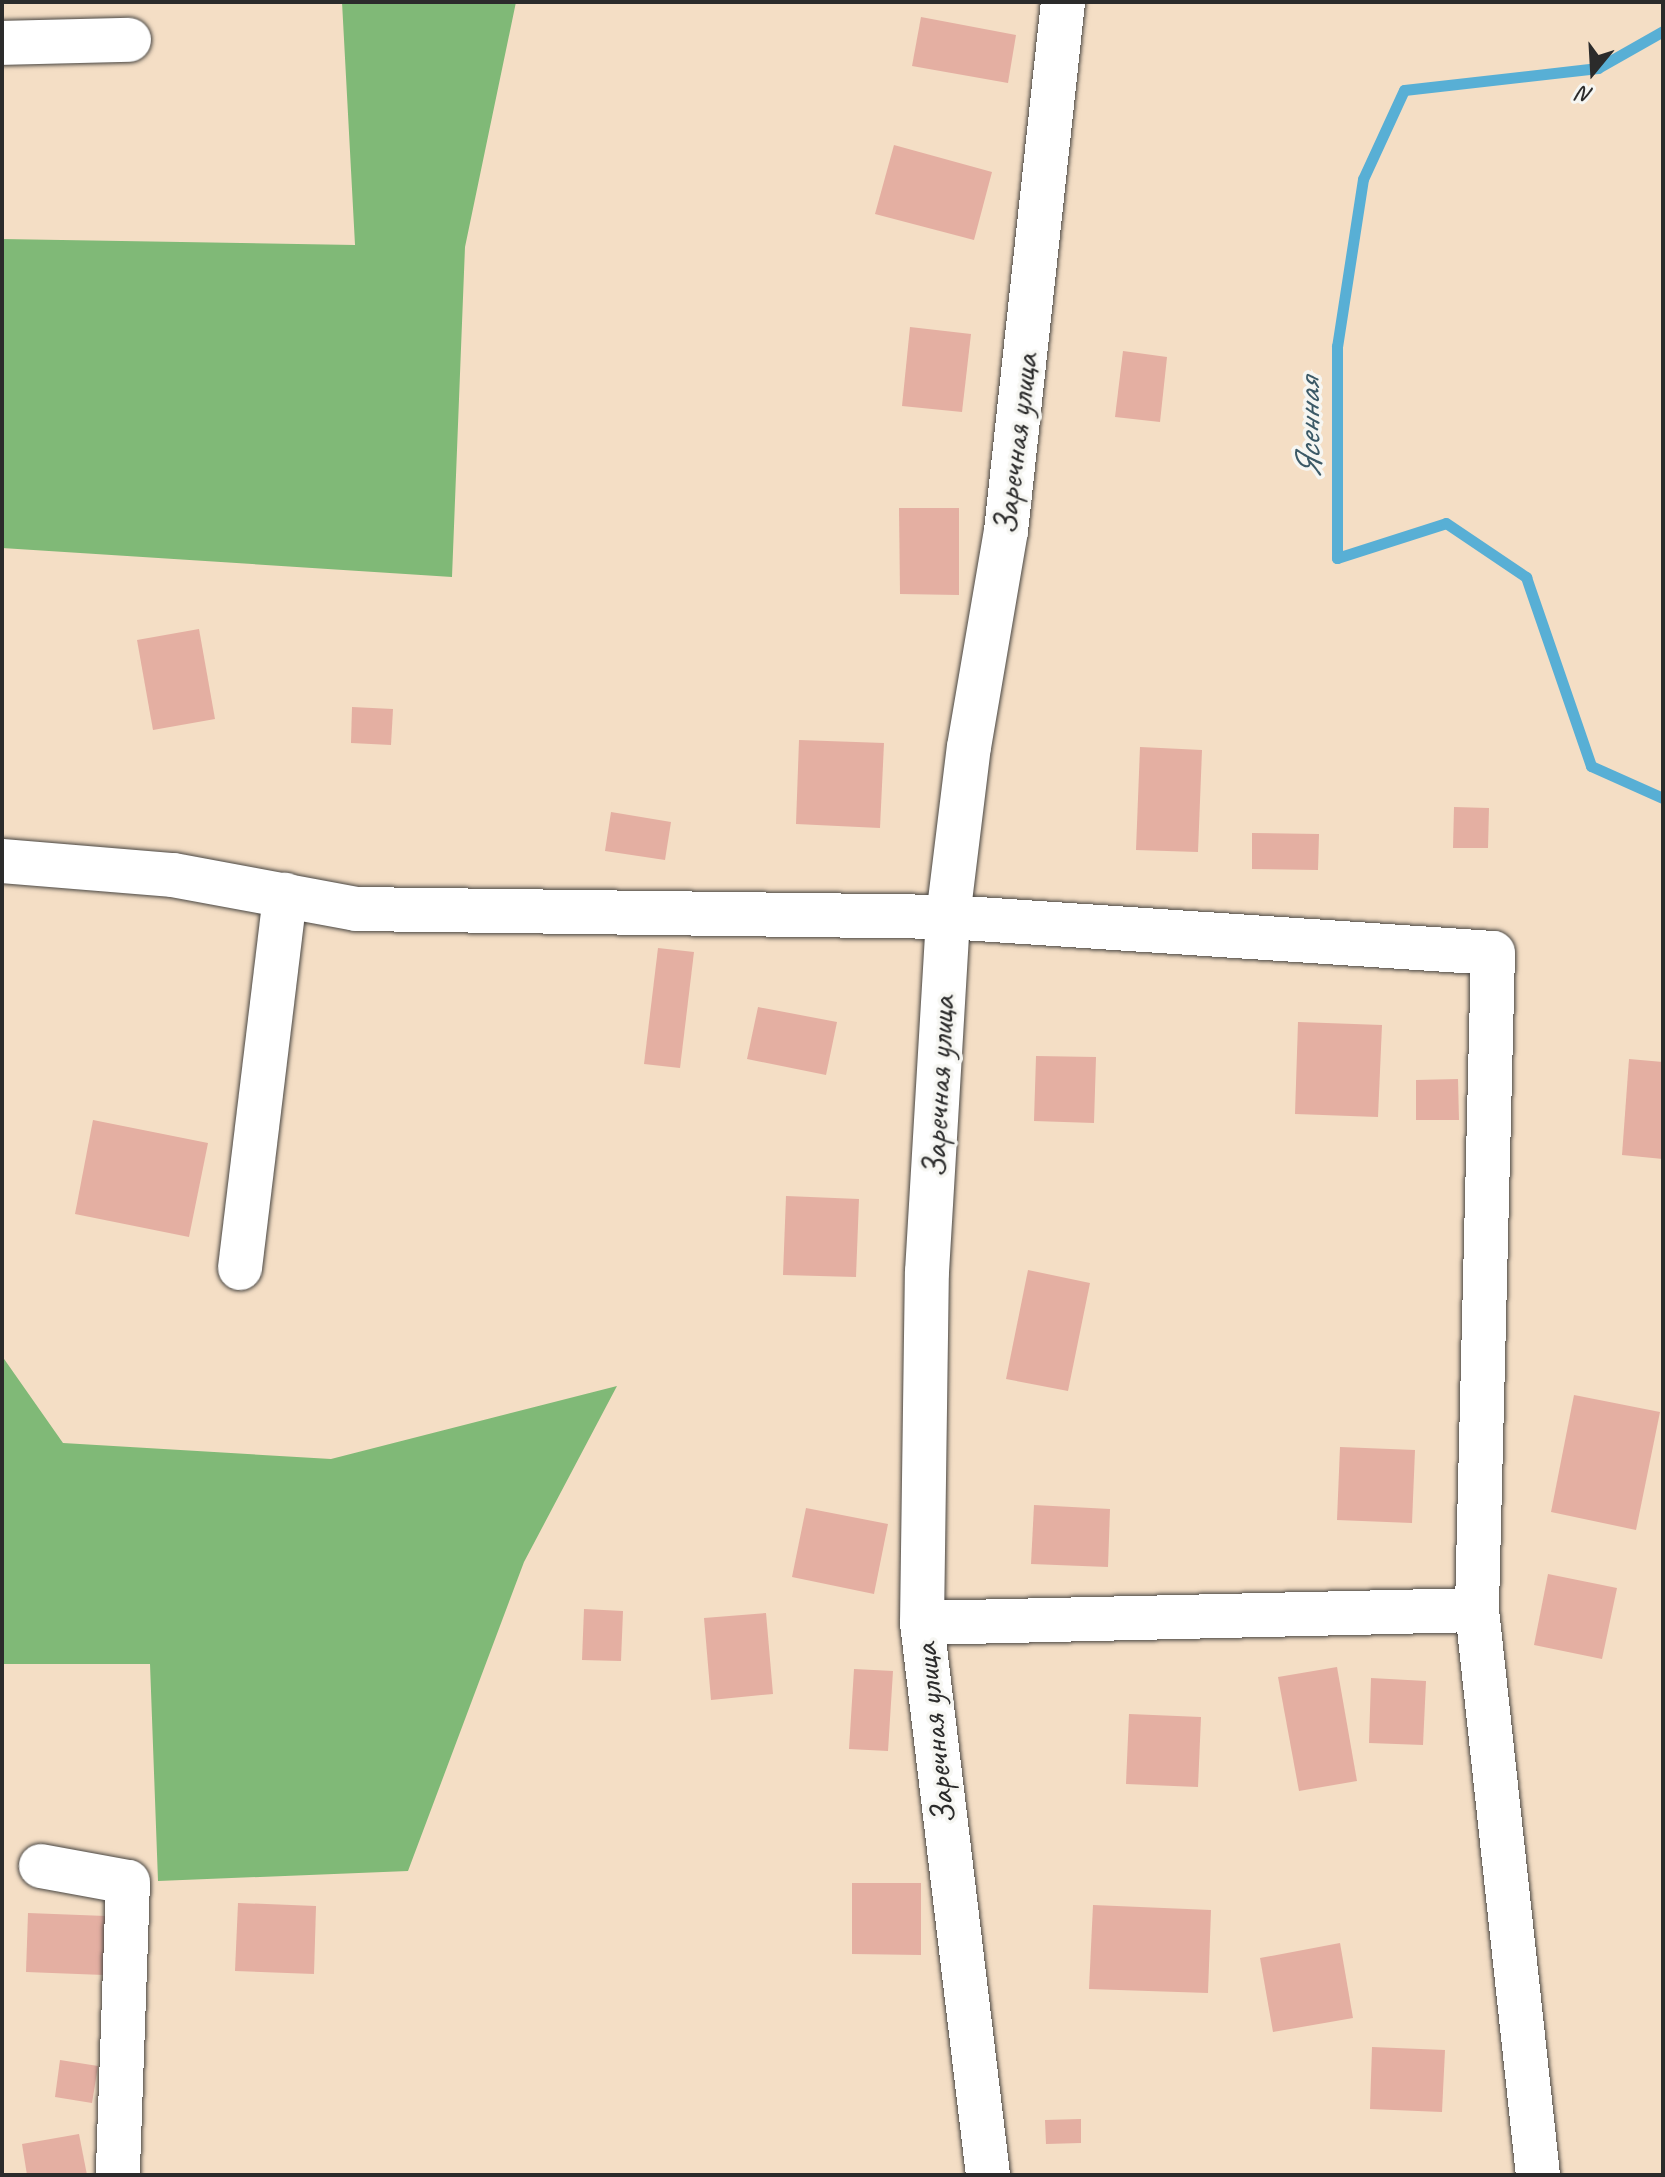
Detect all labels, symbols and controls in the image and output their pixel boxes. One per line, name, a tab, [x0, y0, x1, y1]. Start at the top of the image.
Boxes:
north arrow	[1553, 32, 1633, 112]
text: N	[1575, 79, 1596, 110]
street label: Заречная улица	[984, 350, 1046, 538]
water label: Ясенная	[1287, 379, 1331, 479]
street label: Заречная улица	[913, 994, 963, 1180]
street label: Заречная улица	[904, 1641, 964, 1827]

